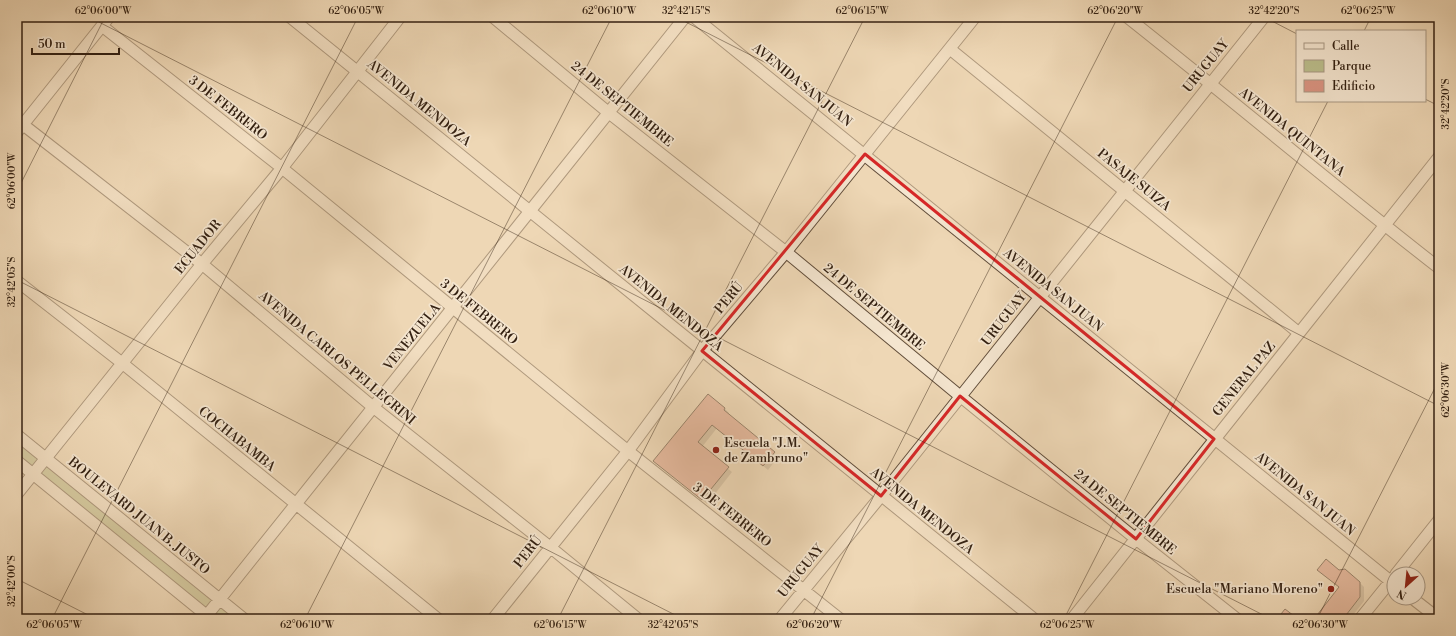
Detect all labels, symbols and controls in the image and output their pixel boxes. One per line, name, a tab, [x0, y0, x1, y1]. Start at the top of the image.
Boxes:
text: 62°06'00"W	[75, 5, 132, 17]
text: 62°06'05"W	[328, 5, 385, 17]
text: 62°06'10"W	[582, 5, 637, 17]
text: 32°42'15"S	[662, 5, 710, 17]
text: 62°06'15"W	[835, 5, 890, 17]
text: 62°06'20"W	[1087, 5, 1144, 17]
text: 32°42'20"S	[1249, 5, 1300, 17]
text: 62°06'25"W	[1341, 5, 1396, 17]
scale bar	[32, 30, 119, 56]
legend	[1296, 30, 1426, 102]
street label: URUGUAY	[1180, 35, 1233, 96]
text: 50 m	[38, 37, 66, 52]
street label: AVENIDA SAN JUAN	[748, 39, 855, 130]
text: Calle	[1332, 39, 1359, 54]
street label: AVENIDA MENDOZA	[363, 56, 475, 150]
street label: 24 DE SEPTIEMBRE	[568, 58, 676, 150]
text: Parque	[1332, 59, 1371, 74]
street label: 3 DE FEBRERO	[186, 72, 270, 144]
text: 32°42'20"S	[1440, 78, 1452, 129]
text: Edificio	[1332, 79, 1375, 94]
street label: AVENIDA QUINTANA	[1235, 84, 1349, 180]
street label: PASAJE SUIZA	[1094, 146, 1175, 215]
text: 62°06'00"W	[6, 152, 18, 209]
street label: ECUADOR	[171, 216, 225, 277]
street label: AVENIDA SAN JUAN	[999, 244, 1106, 335]
text: 32°42'05"S	[6, 256, 18, 307]
street label: 24 DE SEPTIEMBRE	[820, 260, 928, 354]
street label: AVENIDA MENDOZA	[615, 261, 727, 355]
street label: 3 DE FEBRERO	[437, 276, 521, 348]
street label: PERÚ	[710, 278, 747, 317]
street label: AVENIDA CARLOS PELLEGRINI	[255, 287, 419, 428]
street label: URUGUAY	[978, 288, 1031, 349]
street label: VENEZUELA	[379, 299, 445, 375]
street label: GENERAL PAZ	[1209, 338, 1279, 420]
text: 62°06'30"W	[1440, 361, 1452, 418]
street label: COCHABAMBA	[195, 403, 280, 476]
place label: Escuela "J.M. de Zambruno"	[724, 435, 808, 466]
marker: Escuela "J.M. de Zambruno"	[711, 445, 721, 455]
street label: AVENIDA SAN JUAN	[1251, 448, 1358, 539]
street label: BOULEVARD JUAN B. JUSTO	[64, 453, 213, 578]
street label: AVENIDA MENDOZA	[866, 464, 978, 558]
street label: 24 DE SEPTIEMBRE	[1071, 466, 1179, 558]
street label: 3 DE FEBRERO	[690, 479, 774, 551]
street label: PERÚ	[510, 532, 546, 571]
street label: URUGUAY	[775, 540, 828, 601]
text: 32°42'00"S	[6, 555, 18, 607]
north arrow	[1386, 566, 1426, 606]
place label: Escuela "Mariano Moreno"	[1166, 581, 1323, 597]
marker: Escuela "Mariano Moreno"	[1326, 584, 1336, 594]
text: N	[1395, 586, 1409, 602]
text: 62°06'05"W	[26, 619, 83, 631]
text: 62°06'10"W	[280, 619, 335, 631]
text: 62°06'15"W	[533, 619, 588, 631]
text: 32°42'05"S	[648, 619, 699, 631]
text: 62°06'20"W	[786, 619, 843, 631]
text: 62°06'25"W	[1040, 619, 1095, 631]
text: 62°06'30"W	[1292, 619, 1349, 631]

